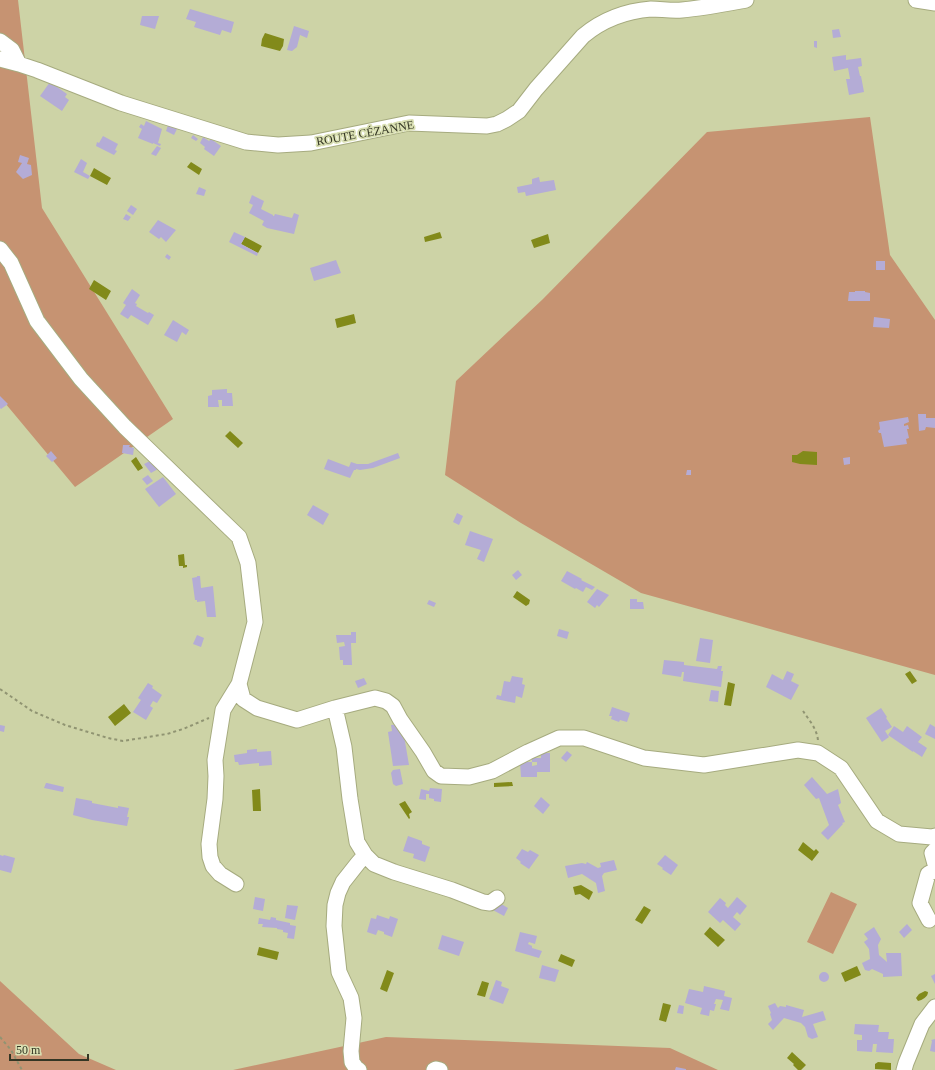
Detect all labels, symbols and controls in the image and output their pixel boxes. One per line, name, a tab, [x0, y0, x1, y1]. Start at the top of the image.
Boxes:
street label: ROUTE CÉZANNE	[315, 118, 415, 148]
scale bar	[10, 1036, 88, 1062]
text: 50 m	[16, 1043, 41, 1057]

